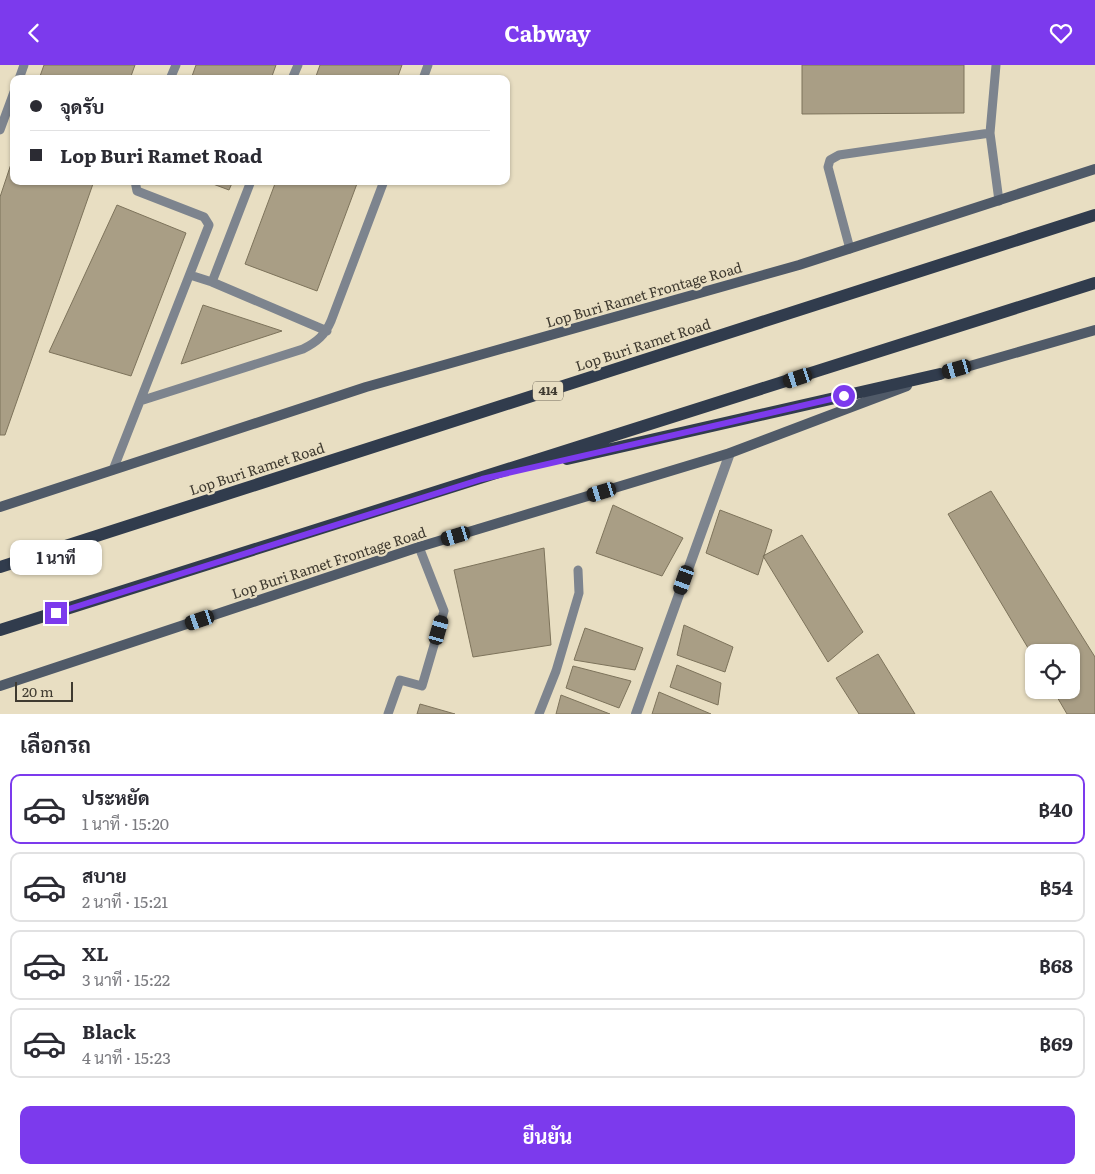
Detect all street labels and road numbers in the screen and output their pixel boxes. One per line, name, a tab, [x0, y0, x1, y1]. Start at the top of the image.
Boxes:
street label: Lop Buri Ramet Frontage Road	[543, 256, 745, 332]
street label: Lop Buri Ramet Road	[573, 313, 713, 375]
road number: 414	[533, 381, 563, 401]
street label: Lop Buri Ramet Road	[187, 437, 327, 499]
street label: Lop Buri Ramet Frontage Road	[229, 521, 429, 603]

